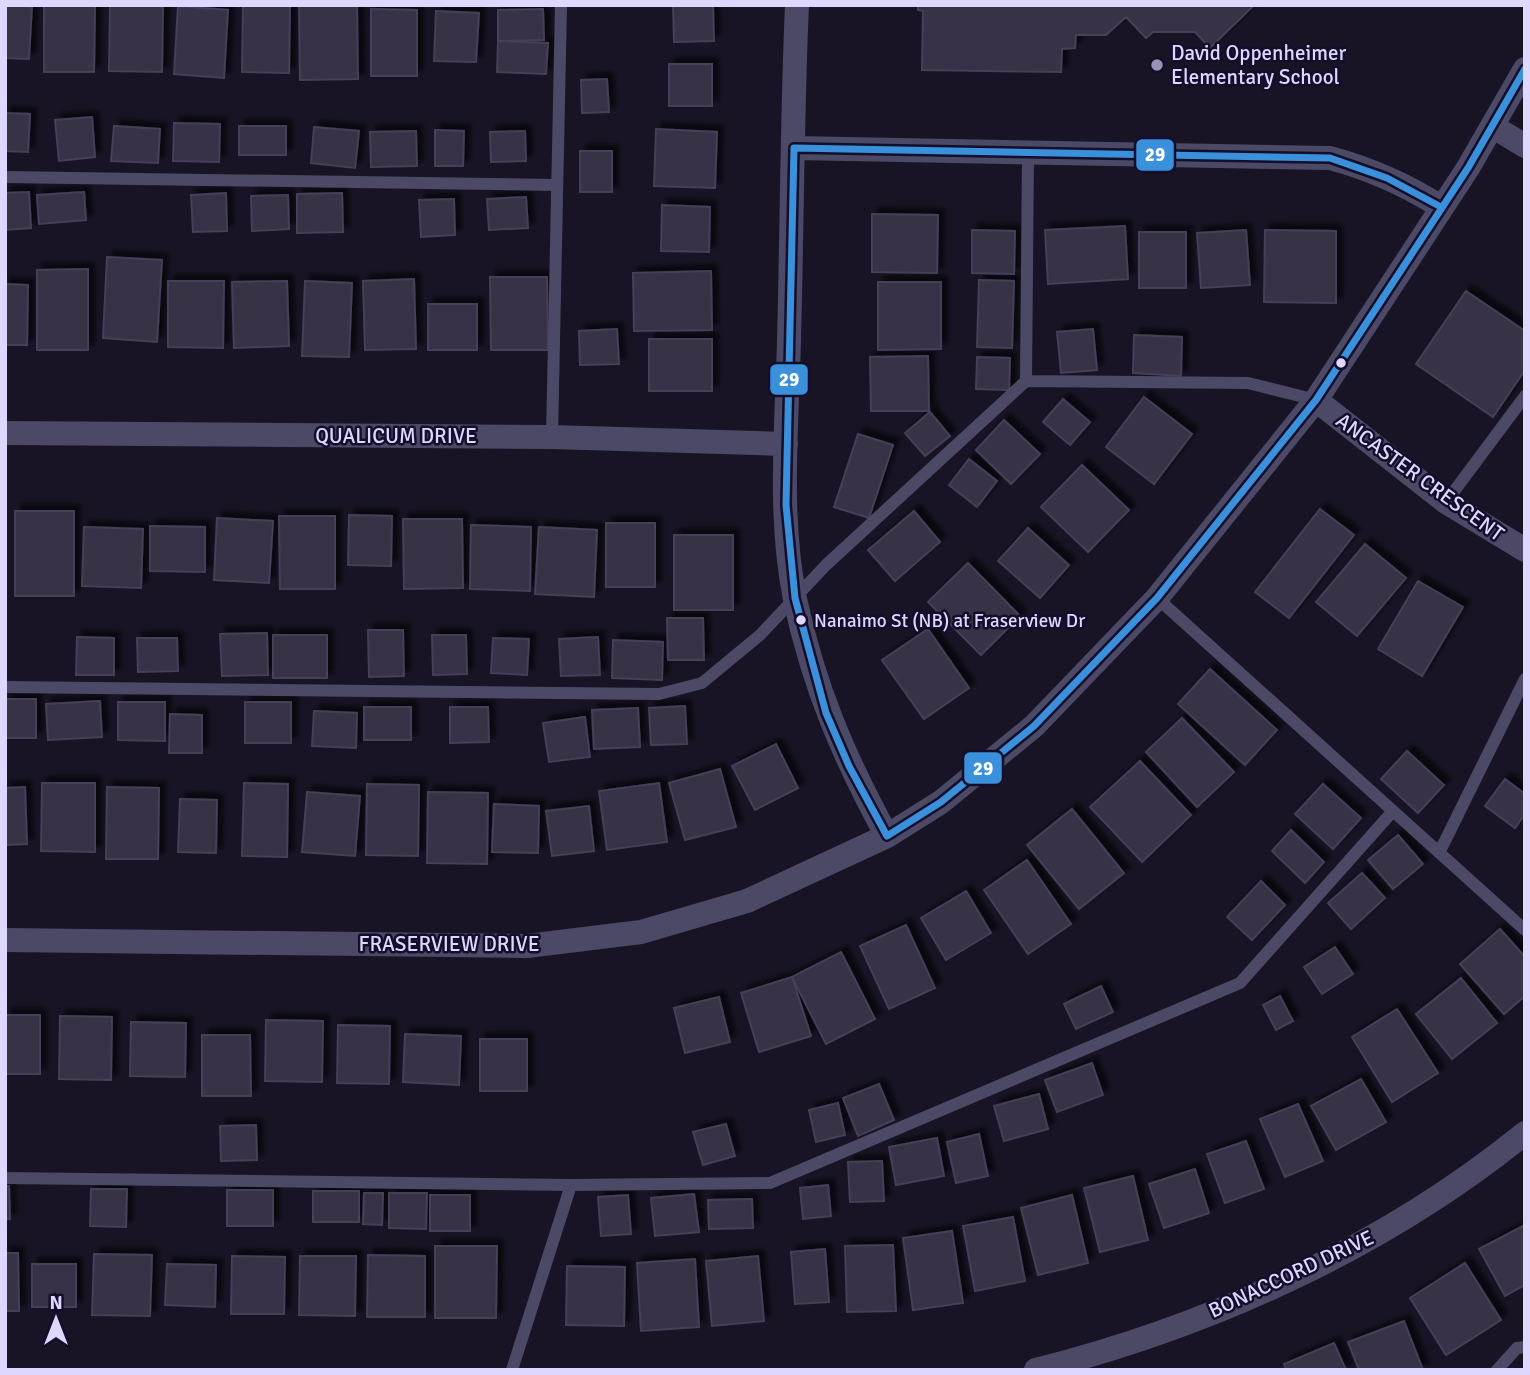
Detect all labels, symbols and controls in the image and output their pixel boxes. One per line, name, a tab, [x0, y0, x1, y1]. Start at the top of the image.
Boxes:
place label: David Oppenheimer Elementary School	[1171, 40, 1346, 90]
marker: David Oppenheimer Elementary School	[1149, 57, 1165, 73]
line badge: 29	[1135, 138, 1175, 172]
text: 29	[1145, 143, 1165, 167]
unlabelled marker	[1334, 356, 1348, 370]
line badge: 29	[769, 363, 809, 396]
text: 29	[779, 368, 799, 392]
street label: ANCASTER CRESCENT	[1331, 407, 1510, 547]
street label: QUALICUM DRIVE	[315, 423, 477, 449]
place label: Nanaimo St (NB) at Fraserview Dr	[814, 609, 1085, 633]
marker: Nanaimo St (NB) at Fraserview Dr	[794, 613, 808, 627]
line badge: 29	[963, 751, 1003, 785]
text: 29	[973, 757, 993, 781]
street label: FRASERVIEW DRIVE	[358, 931, 540, 957]
street label: BONACCORD DRIVE	[1204, 1224, 1378, 1324]
north arrow	[21, 1284, 91, 1354]
text: N	[49, 1291, 63, 1315]

